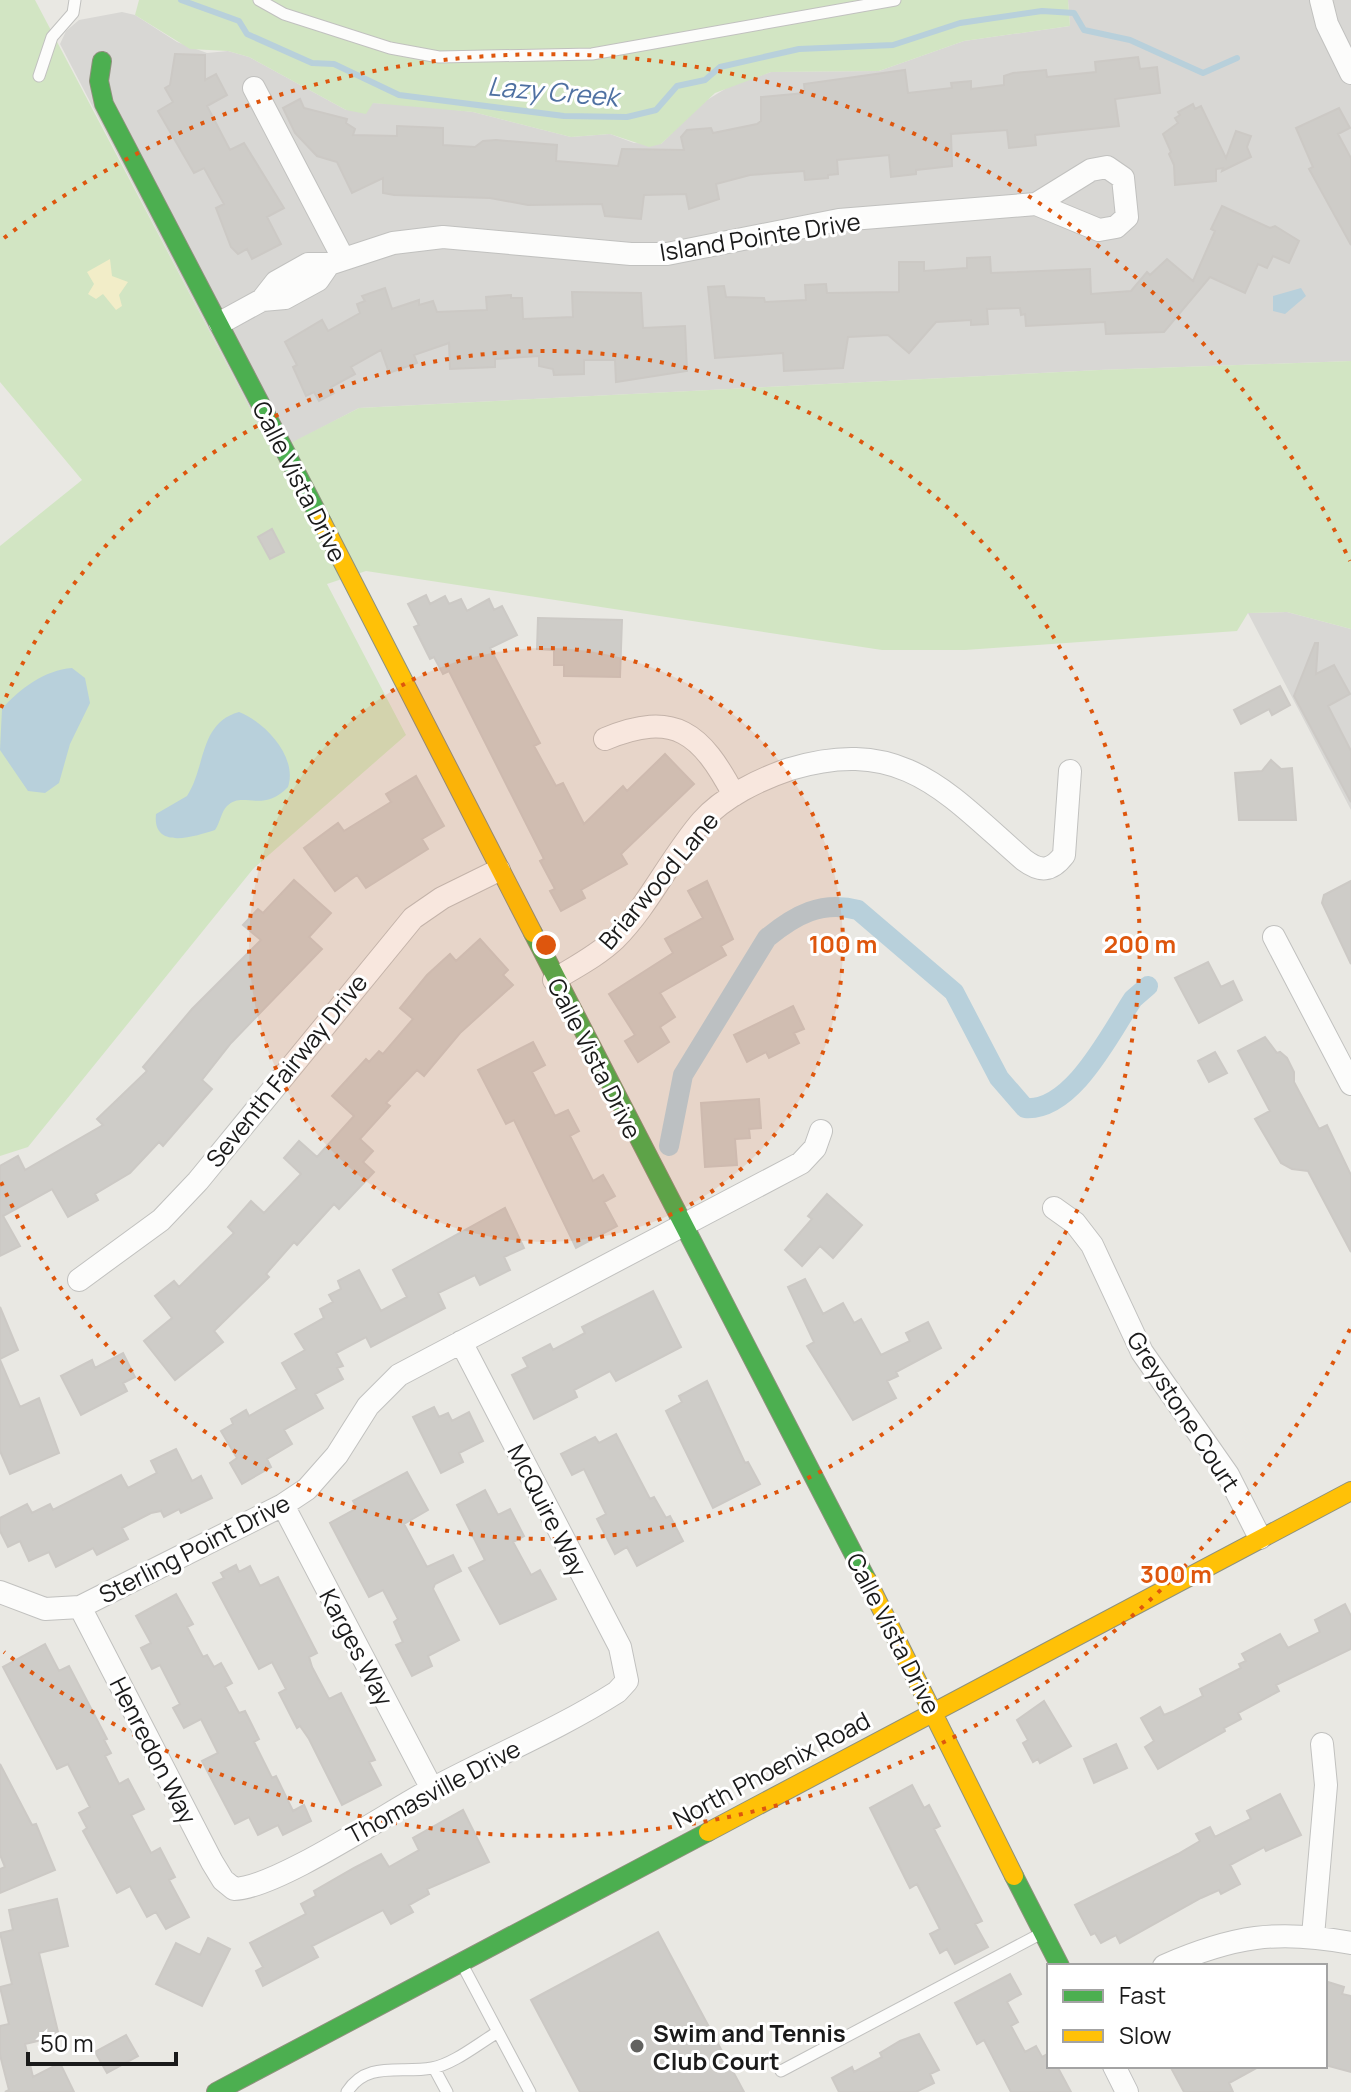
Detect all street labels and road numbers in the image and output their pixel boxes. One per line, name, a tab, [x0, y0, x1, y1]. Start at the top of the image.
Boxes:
street label: Island Pointe Drive	[657, 204, 863, 268]
street label: Calle Vista Drive	[245, 395, 355, 567]
street label: Briarwood Lane	[591, 804, 725, 956]
street label: Seventh Fairway Drive	[198, 966, 374, 1174]
street label: Calle Vista Drive	[540, 972, 650, 1144]
street label: Greystone Court	[1120, 1325, 1248, 1497]
street label: McQuire Way	[500, 1438, 596, 1582]
street label: Sterling Point Drive	[93, 1486, 295, 1610]
street label: Calle Vista Drive	[839, 1547, 949, 1719]
street label: Karges Way	[312, 1583, 402, 1712]
street label: Henredon Way	[103, 1671, 205, 1829]
street label: North Phoenix Road	[667, 1703, 875, 1835]
street label: Thomasville Drive	[340, 1731, 526, 1851]

